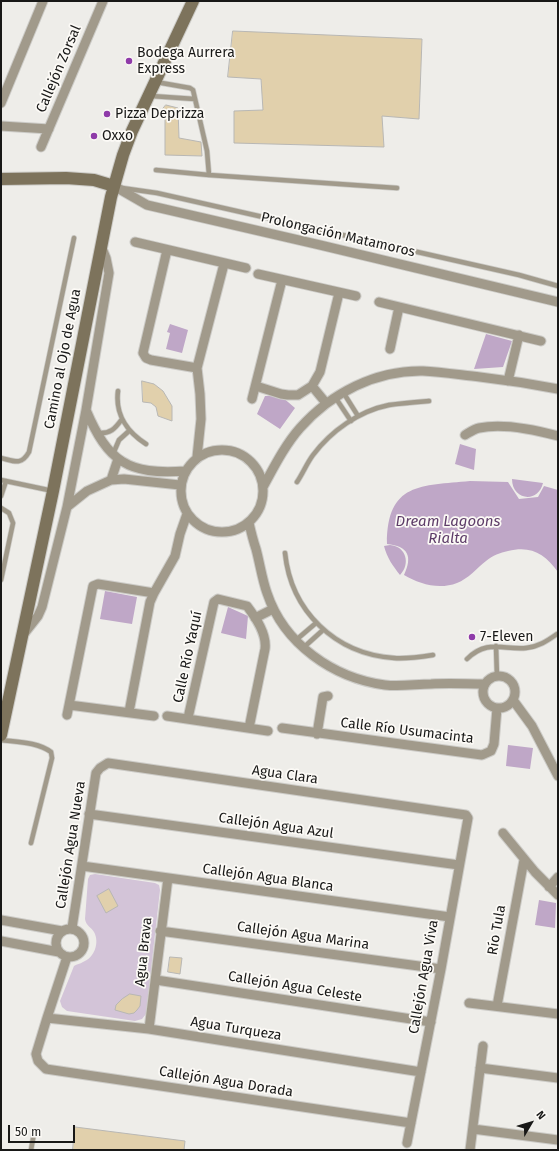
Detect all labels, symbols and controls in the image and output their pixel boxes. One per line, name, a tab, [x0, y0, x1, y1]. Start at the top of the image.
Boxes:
street label: Callejón Zorsal	[33, 23, 85, 115]
place label: Bodega Aurrera Express	[137, 45, 235, 78]
marker: Bodega Aurrera Express	[124, 56, 134, 66]
place label: Pizza Deprizza	[115, 106, 204, 122]
marker: Pizza Deprizza	[102, 109, 112, 119]
place label: Oxxo	[102, 128, 133, 144]
marker: Oxxo	[89, 131, 99, 141]
street label: Prolongación Matamoros	[259, 209, 417, 261]
street label: Camino al Ojo de Agua	[41, 287, 85, 431]
water label: Dream Lagoons Rialta	[396, 513, 500, 548]
street label: Calle Río Yaquí	[170, 609, 206, 705]
place label: 7-Eleven	[480, 629, 534, 645]
marker: 7-Eleven	[467, 632, 477, 642]
street label: Calle Río Usumacinta	[340, 715, 474, 747]
street label: Agua Clara	[251, 762, 319, 788]
street label: Callejón Agua Nueva	[53, 780, 89, 910]
street label: Callejón Agua Azul	[217, 810, 335, 842]
street label: Callejón Agua Blanca	[201, 860, 335, 896]
street label: Río Tula	[484, 904, 510, 956]
street label: Agua Brava	[132, 916, 156, 988]
street label: Callejón Agua Marina	[236, 918, 370, 954]
street label: Callejón Agua Viva	[406, 919, 442, 1035]
street label: Callejón Agua Celeste	[227, 968, 363, 1006]
street label: Agua Turqueza	[189, 1014, 283, 1044]
street label: Callejón Agua Dorada	[158, 1063, 294, 1101]
north arrow	[511, 1103, 551, 1143]
text: N	[533, 1108, 548, 1122]
scale bar	[10, 1117, 77, 1143]
text: 50 m	[15, 1125, 41, 1139]

